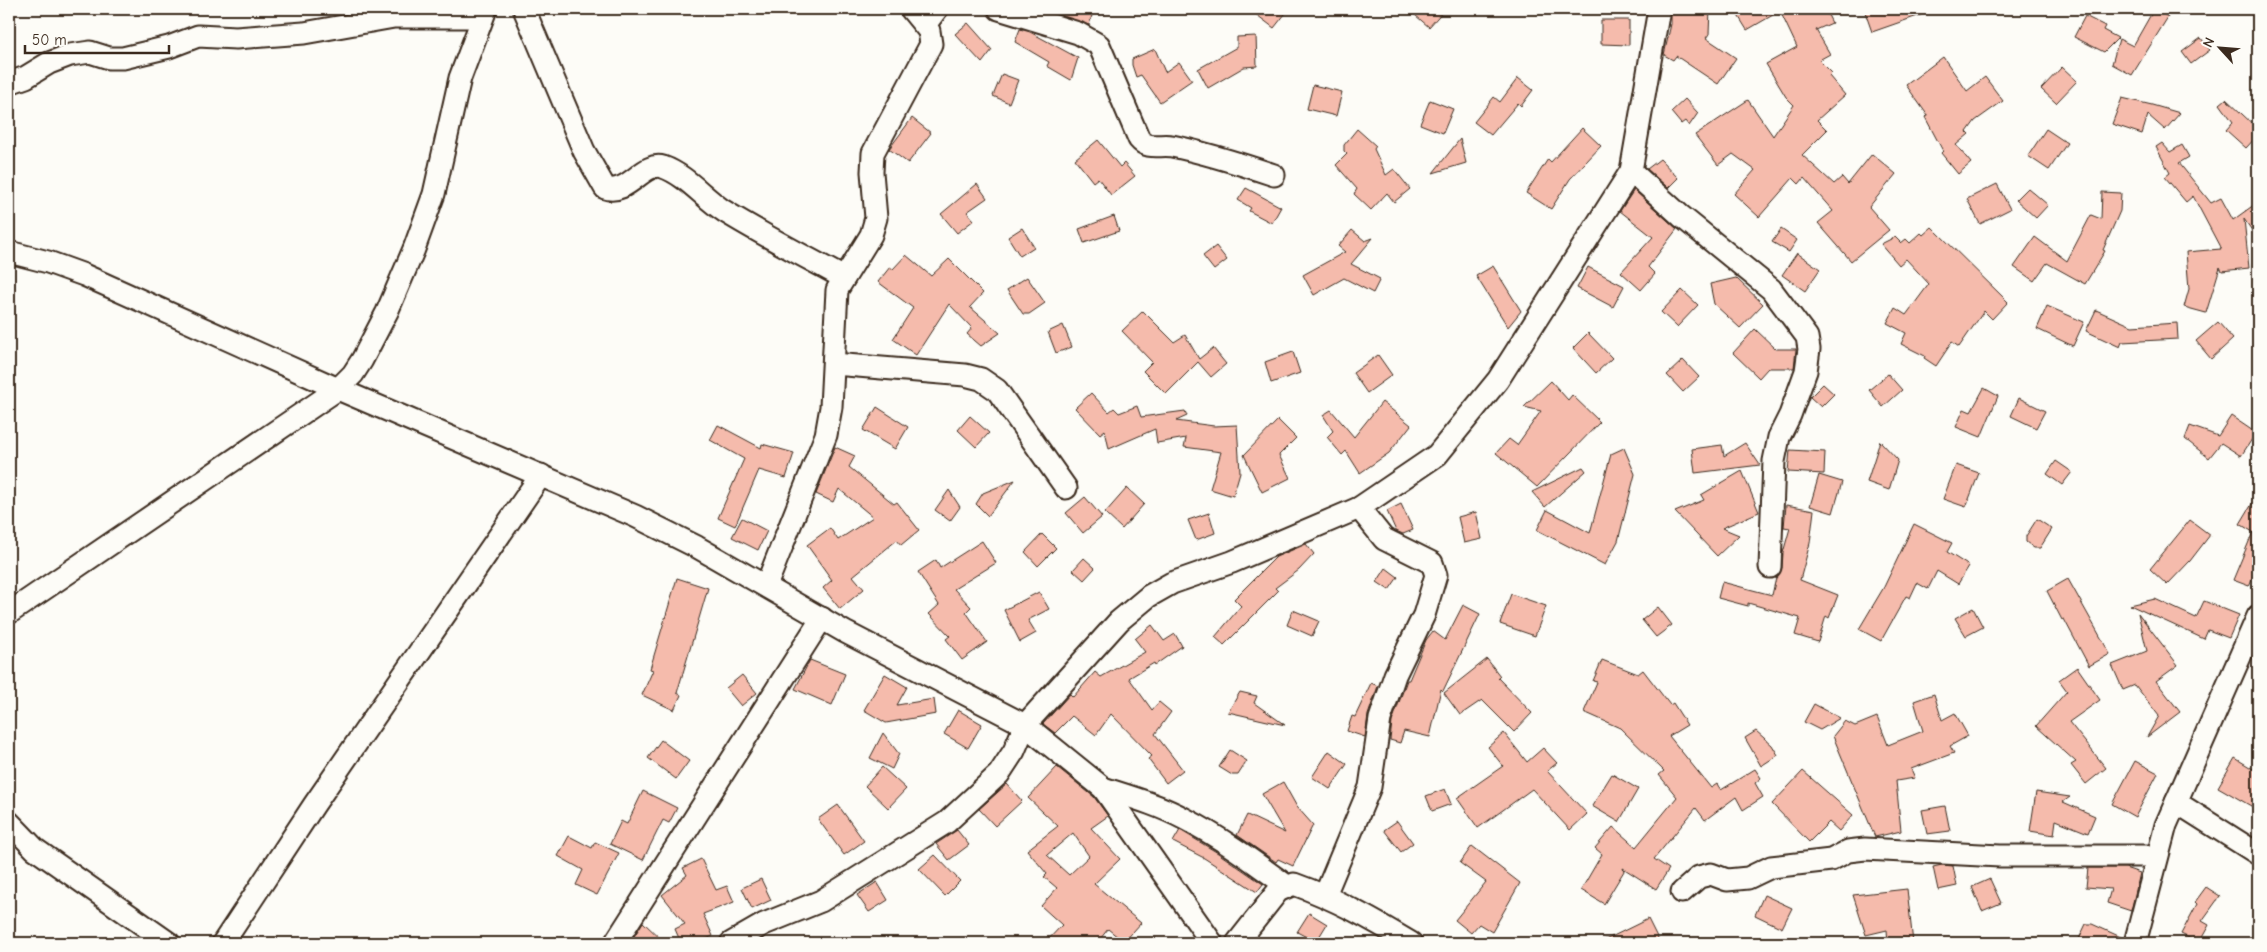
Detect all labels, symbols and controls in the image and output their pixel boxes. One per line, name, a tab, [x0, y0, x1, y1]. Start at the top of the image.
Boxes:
scale bar	[25, 22, 169, 54]
north arrow	[2194, 22, 2244, 72]
text: 50 m	[32, 31, 67, 49]
text: N	[2199, 35, 2218, 50]

